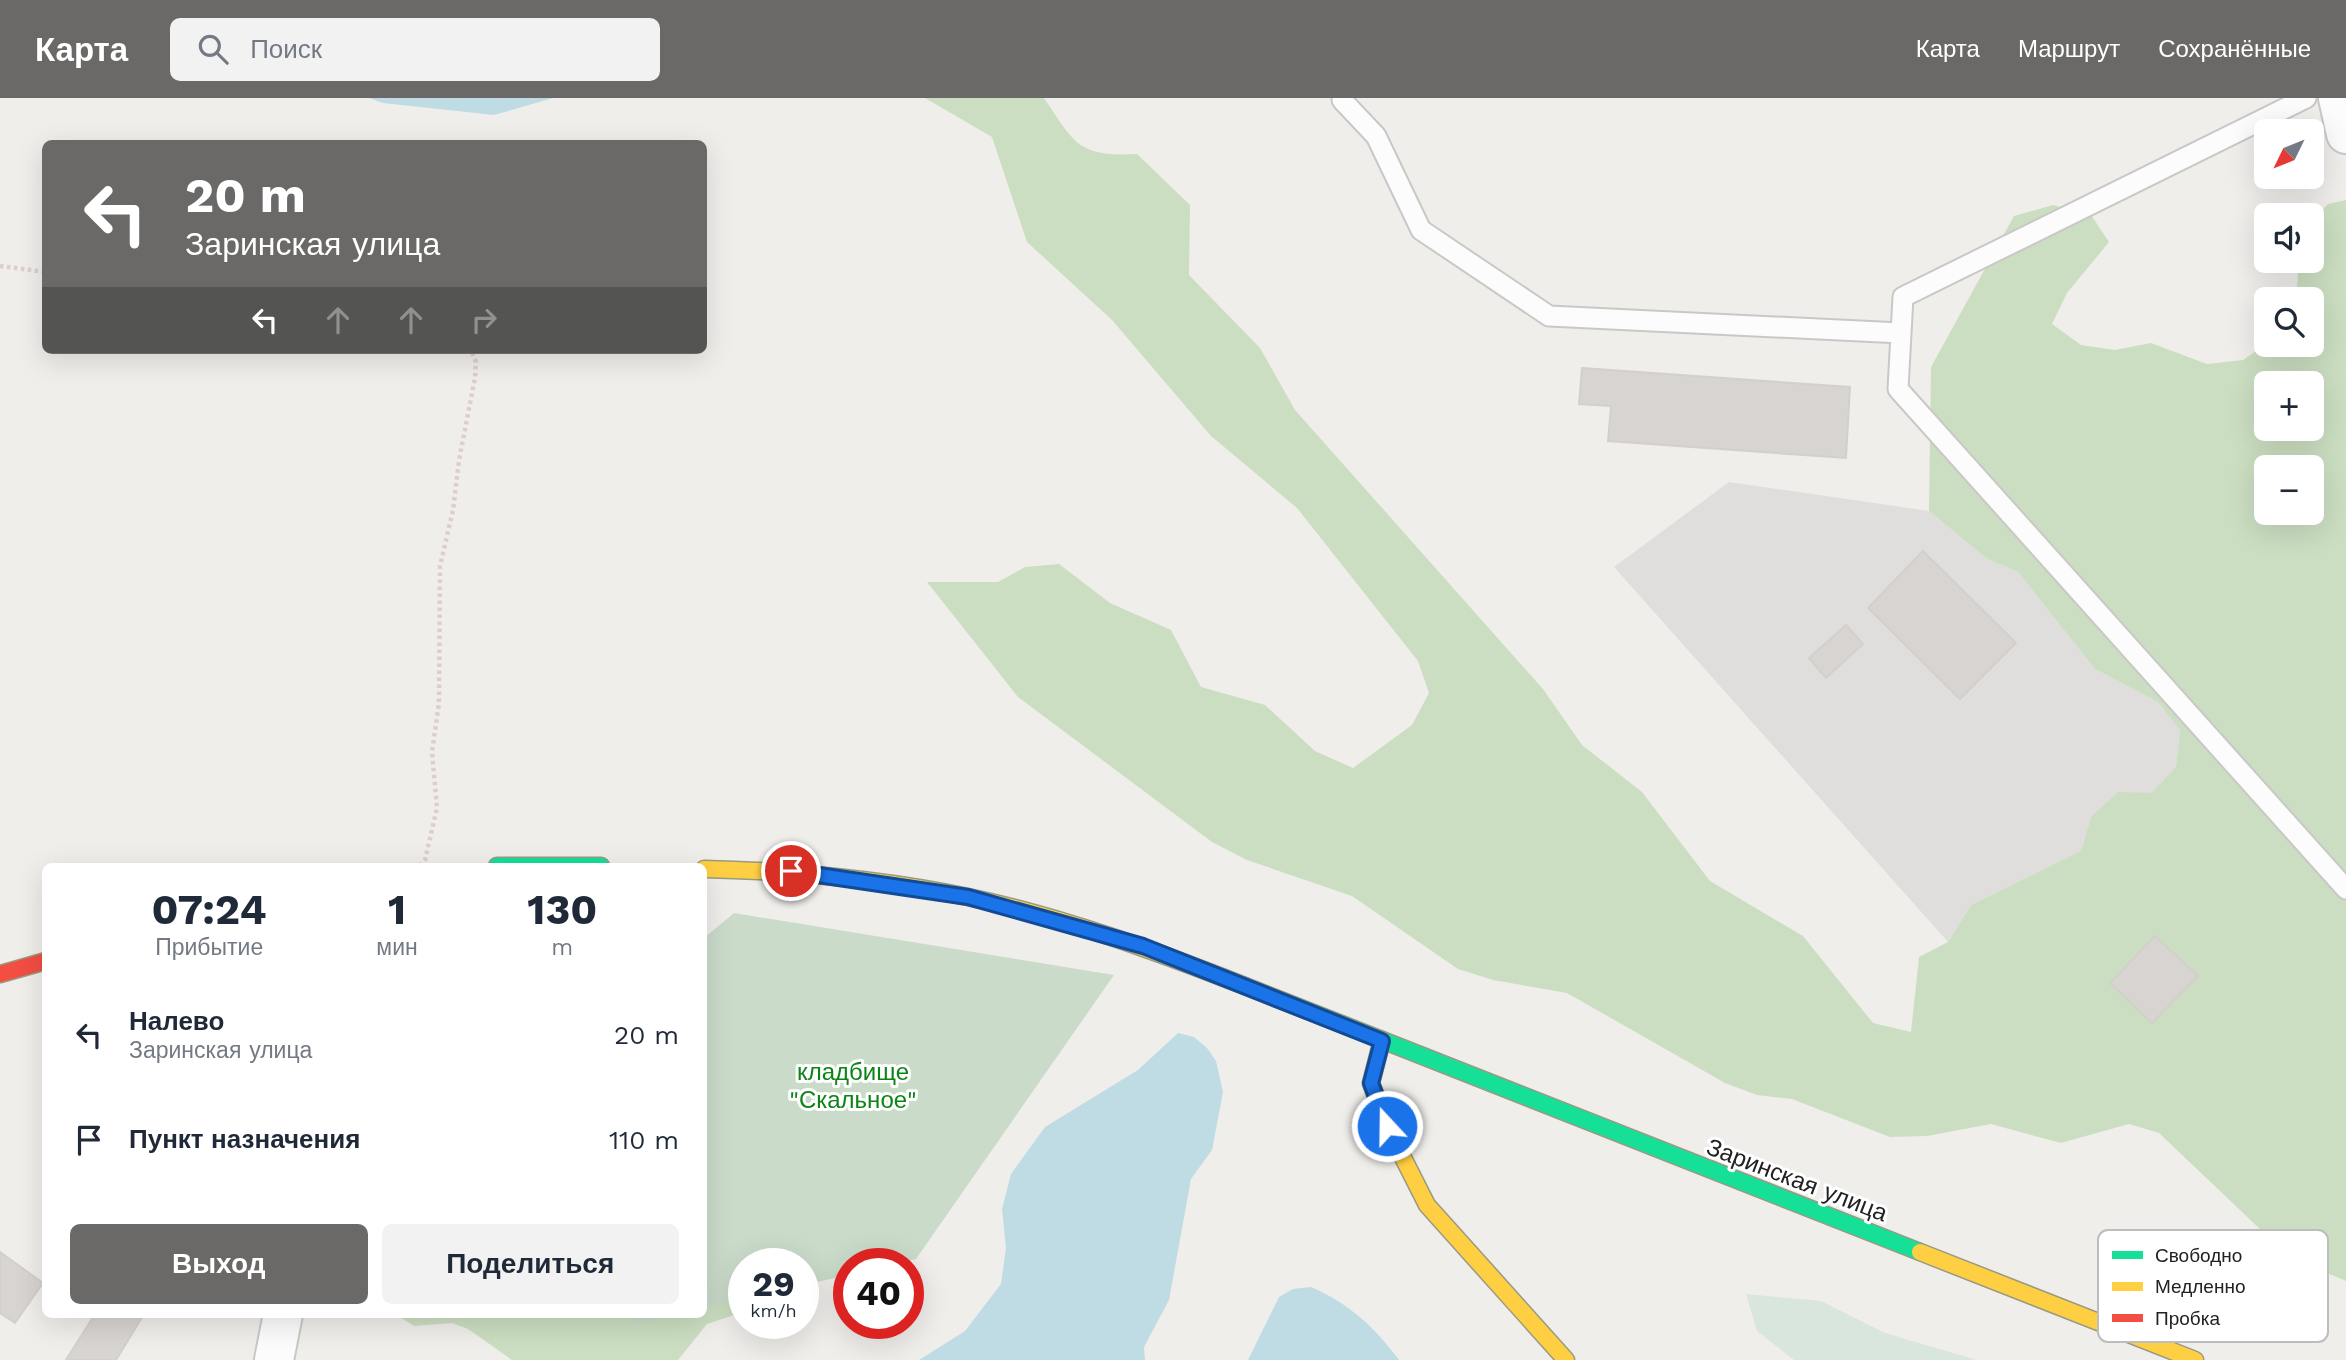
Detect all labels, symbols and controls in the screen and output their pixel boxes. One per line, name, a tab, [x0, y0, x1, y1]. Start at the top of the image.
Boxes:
search box	[170, 18, 660, 81]
text: Карта	[35, 30, 128, 69]
icon: search	[194, 30, 232, 68]
text: Поиск	[250, 34, 322, 64]
text: Карта	[1916, 35, 1980, 63]
text: Маршрут	[2018, 35, 2120, 63]
text: Сохранённые	[2158, 35, 2311, 63]
north arrow	[2254, 119, 2324, 189]
map controls	[2254, 119, 2324, 525]
text: 20 m	[185, 166, 306, 224]
icon: left	[70, 168, 161, 259]
button: sound	[2254, 203, 2324, 273]
text: Заринская улица	[185, 225, 440, 263]
button: search	[2254, 287, 2324, 357]
icon: left	[246, 301, 284, 339]
icon: ahead	[319, 301, 357, 339]
icon: ahead	[392, 301, 430, 339]
icon: right	[465, 301, 503, 339]
button: +	[2254, 371, 2324, 441]
button: −	[2254, 455, 2324, 525]
pin	[761, 841, 821, 901]
icon: arrive	[772, 852, 810, 890]
text: 07:24	[152, 885, 267, 934]
text: 1	[388, 885, 406, 934]
text: 130	[527, 885, 597, 934]
text: Прибытие	[155, 934, 263, 961]
text: мин	[376, 934, 418, 961]
text: m	[551, 934, 573, 961]
text: Налево	[129, 1006, 224, 1036]
icon: left	[70, 1016, 108, 1054]
text: 20 m	[614, 1020, 679, 1050]
text: Заринская улица	[129, 1037, 312, 1064]
park label: кладбище "Скальное"	[789, 1058, 917, 1114]
position arrow	[1350, 1089, 1424, 1163]
icon: arrive	[70, 1121, 108, 1159]
text: Пункт назначения	[129, 1124, 360, 1154]
text: 110 m	[609, 1125, 679, 1155]
street label: Заринская улица	[1703, 1133, 1892, 1228]
button: Выход	[70, 1224, 368, 1304]
button: Поделиться	[382, 1224, 679, 1304]
legend	[2098, 1230, 2328, 1342]
text: Свободно	[2155, 1244, 2242, 1267]
speed limit sign: 40	[833, 1248, 924, 1339]
text: 29	[752, 1263, 795, 1305]
text: Медленно	[2155, 1275, 2245, 1298]
text: km/h	[750, 1300, 797, 1321]
text: Пробка	[2155, 1307, 2220, 1330]

